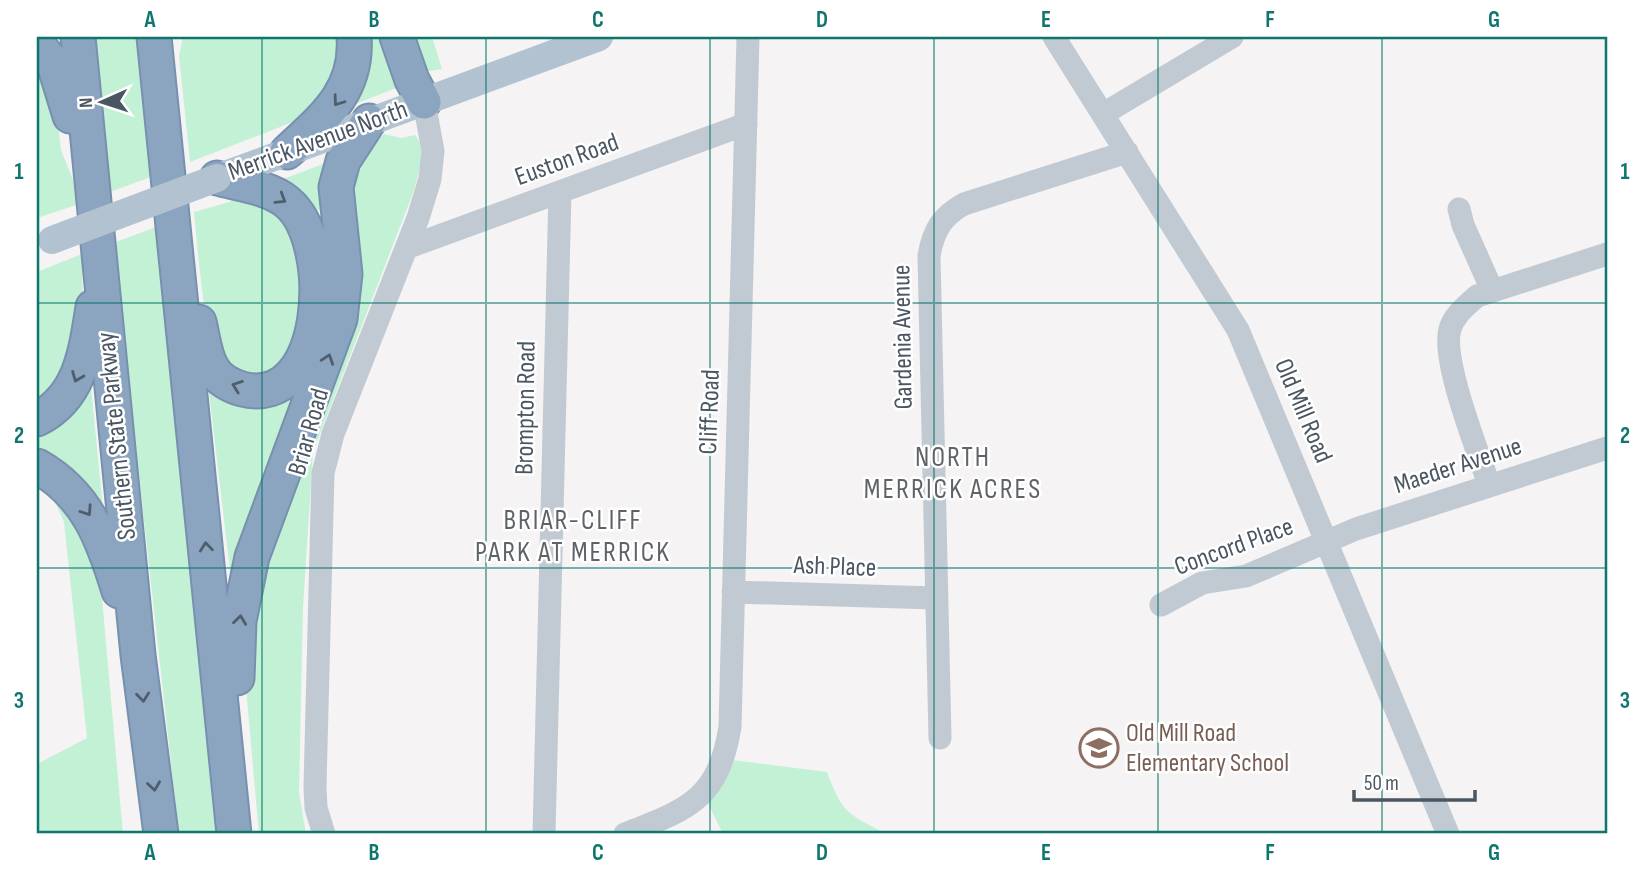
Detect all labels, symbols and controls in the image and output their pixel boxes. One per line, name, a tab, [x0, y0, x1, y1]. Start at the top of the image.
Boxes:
text: A	[144, 6, 157, 34]
text: B	[369, 6, 380, 34]
text: C	[592, 6, 604, 34]
text: D	[816, 6, 828, 34]
text: E	[1041, 6, 1051, 34]
text: F	[1265, 6, 1275, 34]
text: G	[1488, 6, 1500, 34]
north arrow	[66, 66, 136, 136]
one-way arrow	[333, 93, 346, 106]
street label: Merrick Avenue North	[224, 94, 412, 188]
text: N	[75, 97, 98, 108]
street label: Euston Road	[511, 127, 623, 193]
text: 1	[14, 158, 24, 186]
text: 1	[1620, 158, 1630, 186]
one-way arrow	[274, 191, 287, 204]
street label: Gardenia Avenue	[886, 264, 920, 410]
street label: Southern State Parkway	[91, 331, 143, 541]
street label: Brompton Road	[509, 341, 543, 475]
one-way arrow	[320, 353, 334, 365]
street label: Old Mill Road	[1267, 354, 1339, 468]
street label: Cliff Road	[693, 369, 727, 455]
one-way arrow	[71, 370, 85, 382]
one-way arrow	[232, 380, 244, 394]
street label: Briar Road	[282, 385, 336, 479]
text: 2	[14, 422, 24, 450]
text: 2	[1620, 422, 1630, 450]
street label: Maeder Avenue	[1390, 431, 1526, 501]
district label: NORTH MERRICK ACRES	[864, 441, 1042, 506]
one-way arrow	[79, 503, 91, 516]
district label: BRIAR-CLIFF PARK AT MERRICK	[475, 504, 671, 569]
street label: Concord Place	[1170, 511, 1298, 583]
one-way arrow	[198, 541, 213, 553]
street label: Ash Place	[792, 550, 877, 584]
one-way arrow	[232, 614, 247, 625]
text: 3	[14, 687, 24, 715]
text: 3	[1620, 687, 1630, 715]
one-way arrow	[135, 692, 150, 703]
place label: Old Mill Road Elementary School	[1126, 718, 1289, 779]
school or university icon: Old Mill Road Elementary School	[1078, 727, 1120, 769]
scale bar	[1354, 759, 1474, 803]
text: 50 m	[1364, 771, 1399, 796]
one-way arrow	[147, 780, 162, 792]
text: A	[144, 839, 157, 867]
text: B	[369, 839, 380, 867]
text: C	[592, 839, 604, 867]
text: D	[816, 839, 828, 867]
text: E	[1041, 839, 1051, 867]
text: F	[1265, 839, 1275, 867]
text: G	[1488, 839, 1500, 867]

